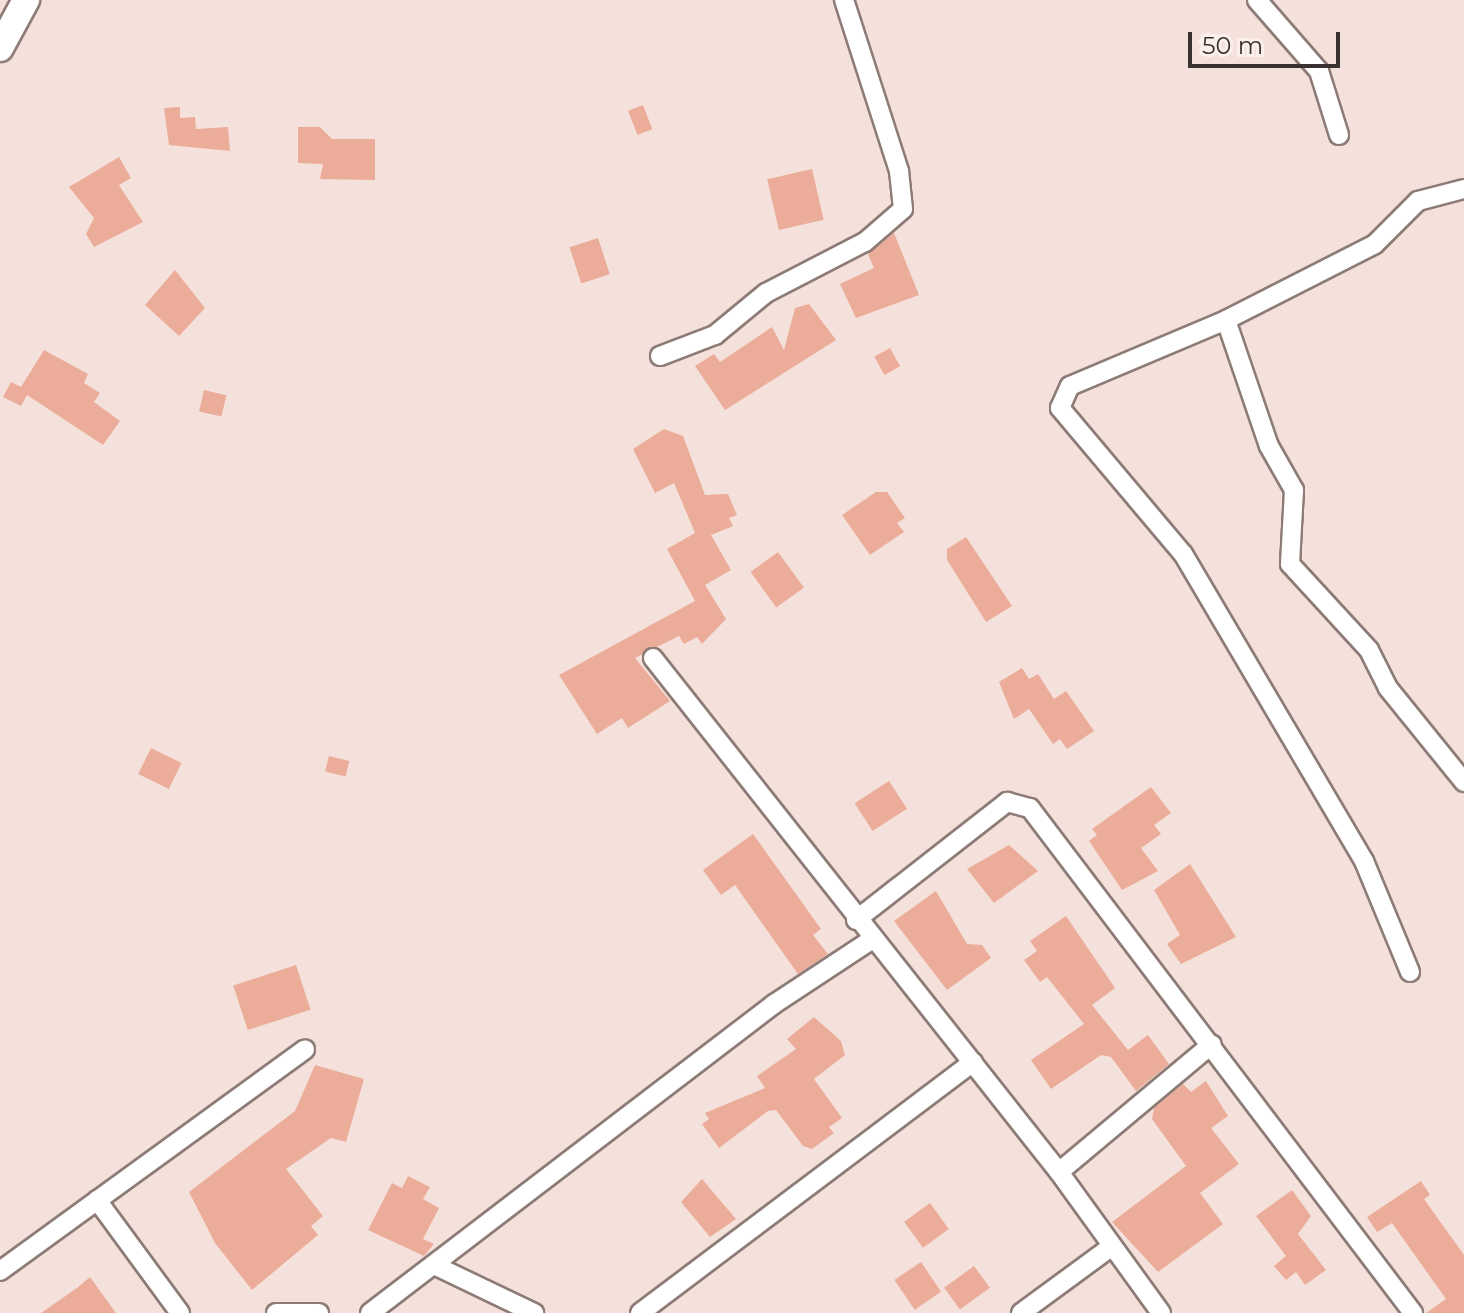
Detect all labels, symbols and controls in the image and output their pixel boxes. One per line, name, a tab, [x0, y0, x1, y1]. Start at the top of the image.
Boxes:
scale bar	[1192, 16, 1344, 66]
text: 50 m	[1202, 31, 1263, 60]

